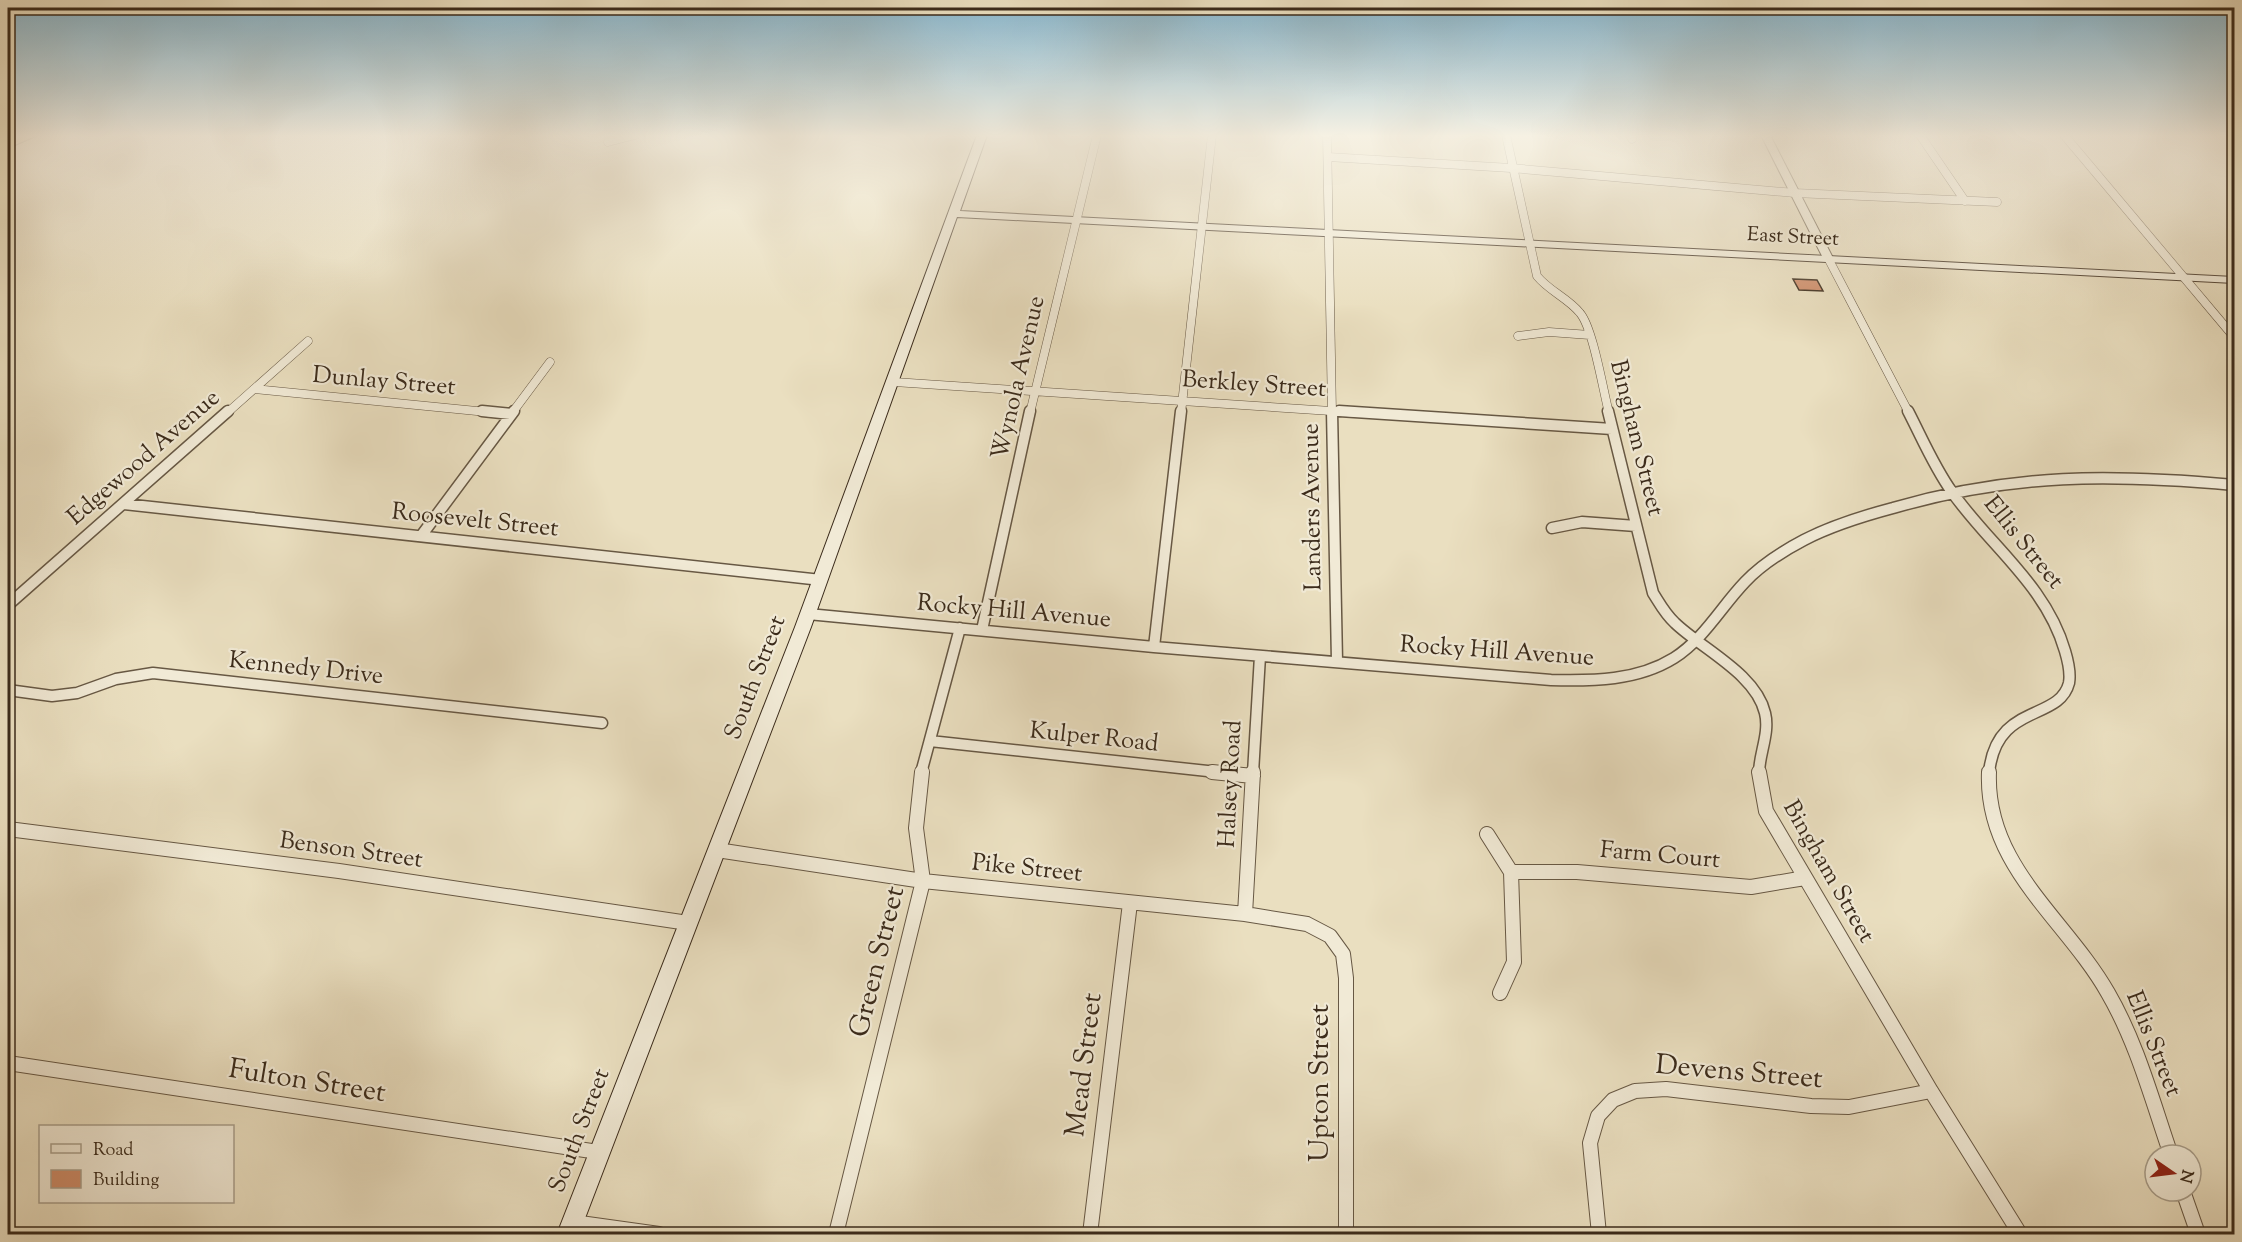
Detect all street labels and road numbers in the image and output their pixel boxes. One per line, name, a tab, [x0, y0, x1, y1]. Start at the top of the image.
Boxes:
street label: East Street	[1746, 221, 1840, 255]
street label: Wynola Avenue	[984, 293, 1054, 463]
street label: Bingham Street	[1600, 356, 1672, 520]
street label: Dunlay Street	[311, 359, 457, 405]
street label: Berkley Street	[1181, 363, 1327, 407]
street label: Edgewood Avenue	[60, 382, 228, 534]
street label: Landers Avenue	[1295, 423, 1331, 591]
street label: Ellis Street	[1975, 489, 2071, 597]
street label: Roosevelt Street	[390, 495, 560, 547]
street label: Rocky Hill Avenue	[916, 587, 1112, 637]
street label: South Street	[717, 611, 795, 745]
street label: Rocky Hill Avenue	[1399, 628, 1595, 676]
street label: Kennedy Drive	[227, 644, 385, 694]
street label: Kulper Road	[1028, 714, 1161, 762]
street label: Halsey Road	[1211, 719, 1251, 849]
street label: Bingham Street	[1773, 794, 1883, 950]
street label: Benson Street	[277, 824, 425, 878]
street label: Farm Court	[1599, 834, 1721, 878]
street label: Pike Street	[970, 846, 1084, 892]
street label: Green Street	[840, 882, 916, 1042]
street label: Ellis Street	[2116, 986, 2190, 1102]
street label: Mead Street	[1056, 990, 1114, 1139]
street label: Upton Street	[1301, 1004, 1341, 1162]
street label: Devens Street	[1654, 1046, 1825, 1100]
street label: Fulton Street	[226, 1050, 389, 1114]
street label: South Street	[541, 1064, 619, 1198]

